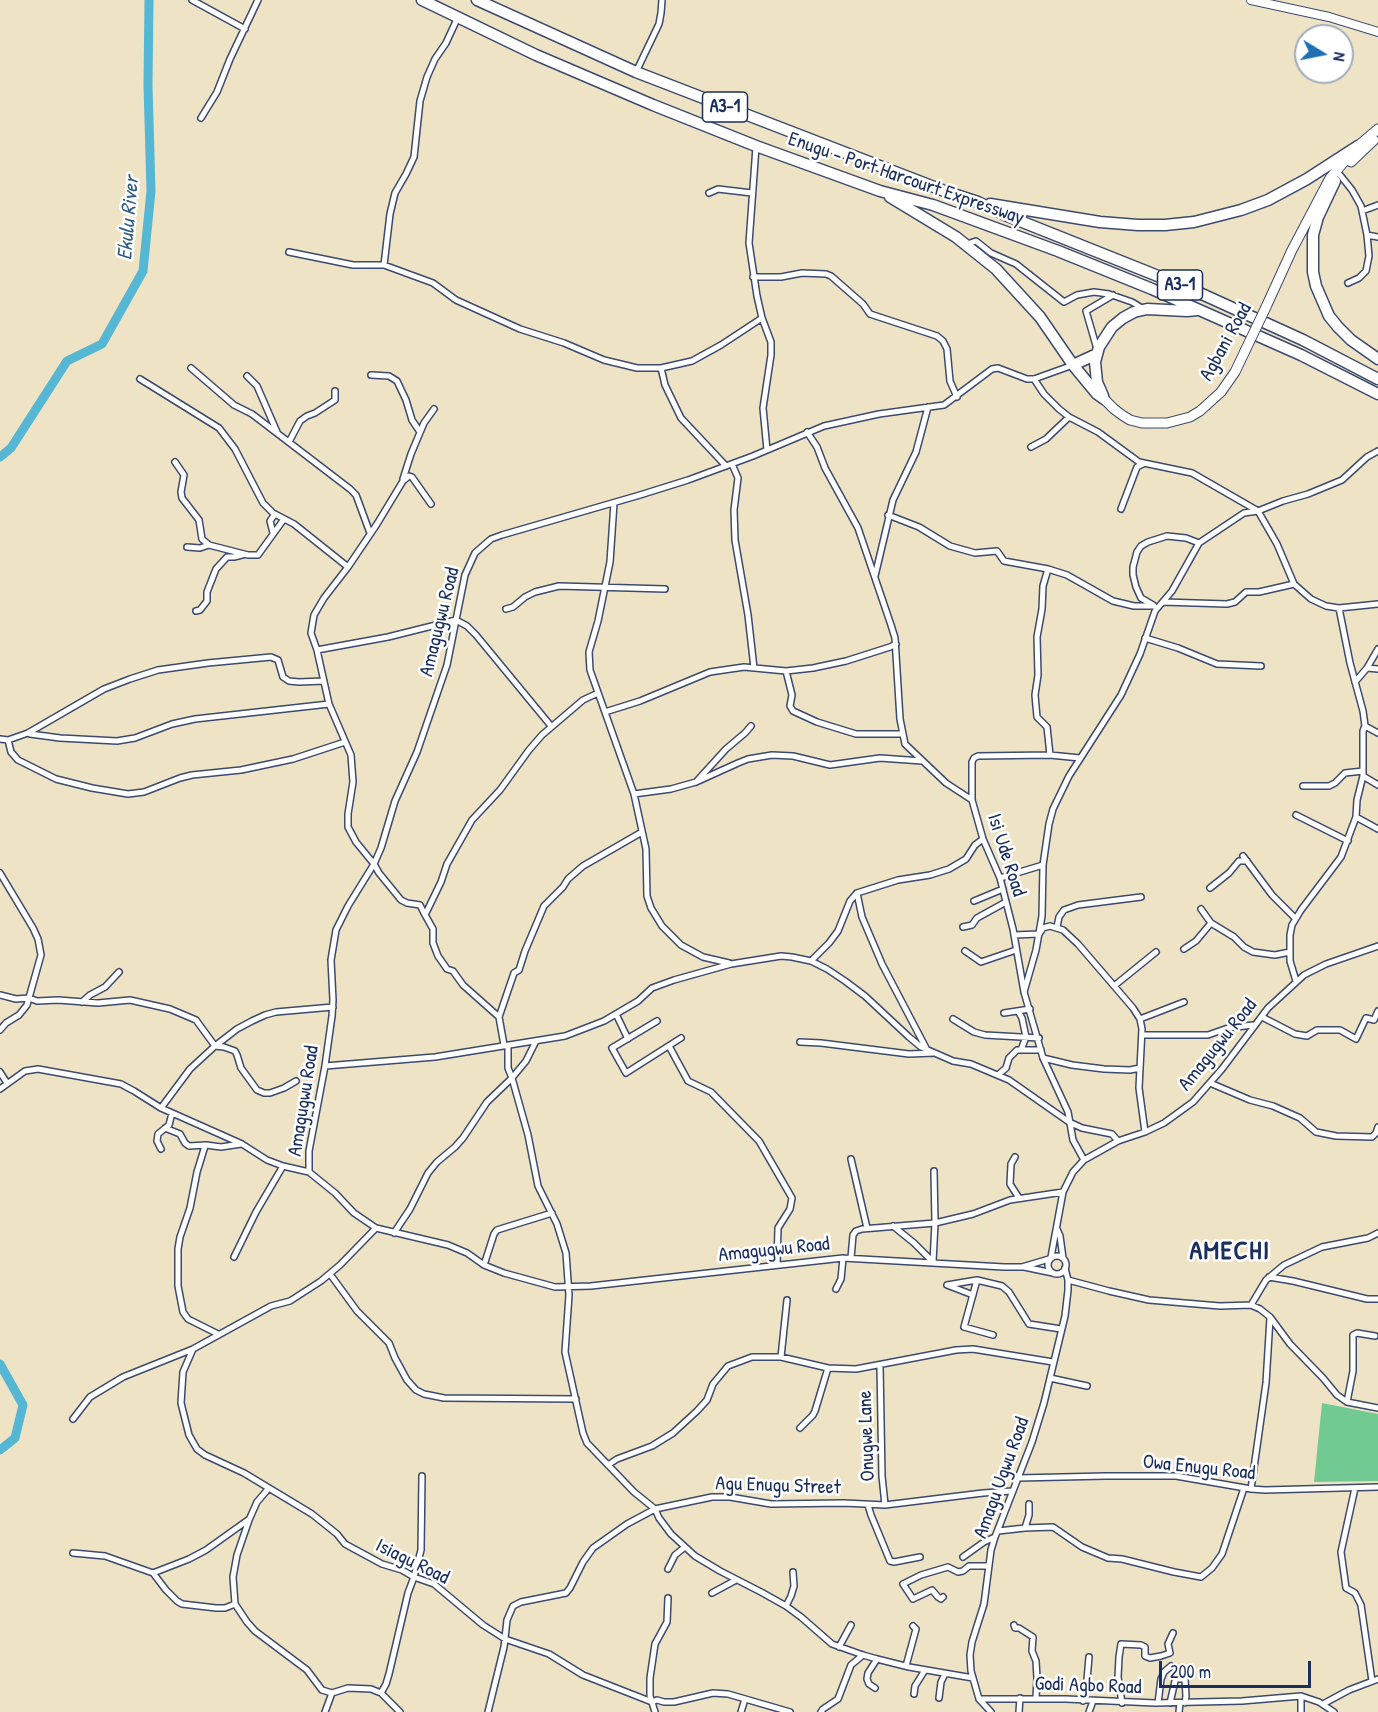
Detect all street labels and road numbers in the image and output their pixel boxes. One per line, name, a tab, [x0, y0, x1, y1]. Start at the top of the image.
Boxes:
road number: A3-1	[702, 92, 748, 122]
street label: Enugu - Port Harcourt Expressway	[785, 127, 1027, 231]
road number: A3-1	[1158, 270, 1202, 300]
street label: Agbani Road	[1195, 299, 1257, 385]
street label: Amagugwu Road	[415, 565, 465, 679]
street label: Isi Ude Road	[981, 811, 1031, 899]
street label: Amagugwu Road	[1174, 994, 1262, 1096]
street label: Amagugwu Road	[283, 1044, 325, 1158]
street label: Amagugwu Road	[717, 1232, 831, 1268]
street label: Onugwe Lane	[853, 1390, 881, 1482]
street label: Amagu Ugwu Road	[969, 1414, 1035, 1542]
street label: Owa Enugu Road	[1142, 1450, 1256, 1486]
street label: Agu Enugu Street	[715, 1472, 841, 1500]
street label: Isiagu Road	[371, 1534, 453, 1590]
street label: Godi Agbo Road	[1034, 1672, 1142, 1700]

